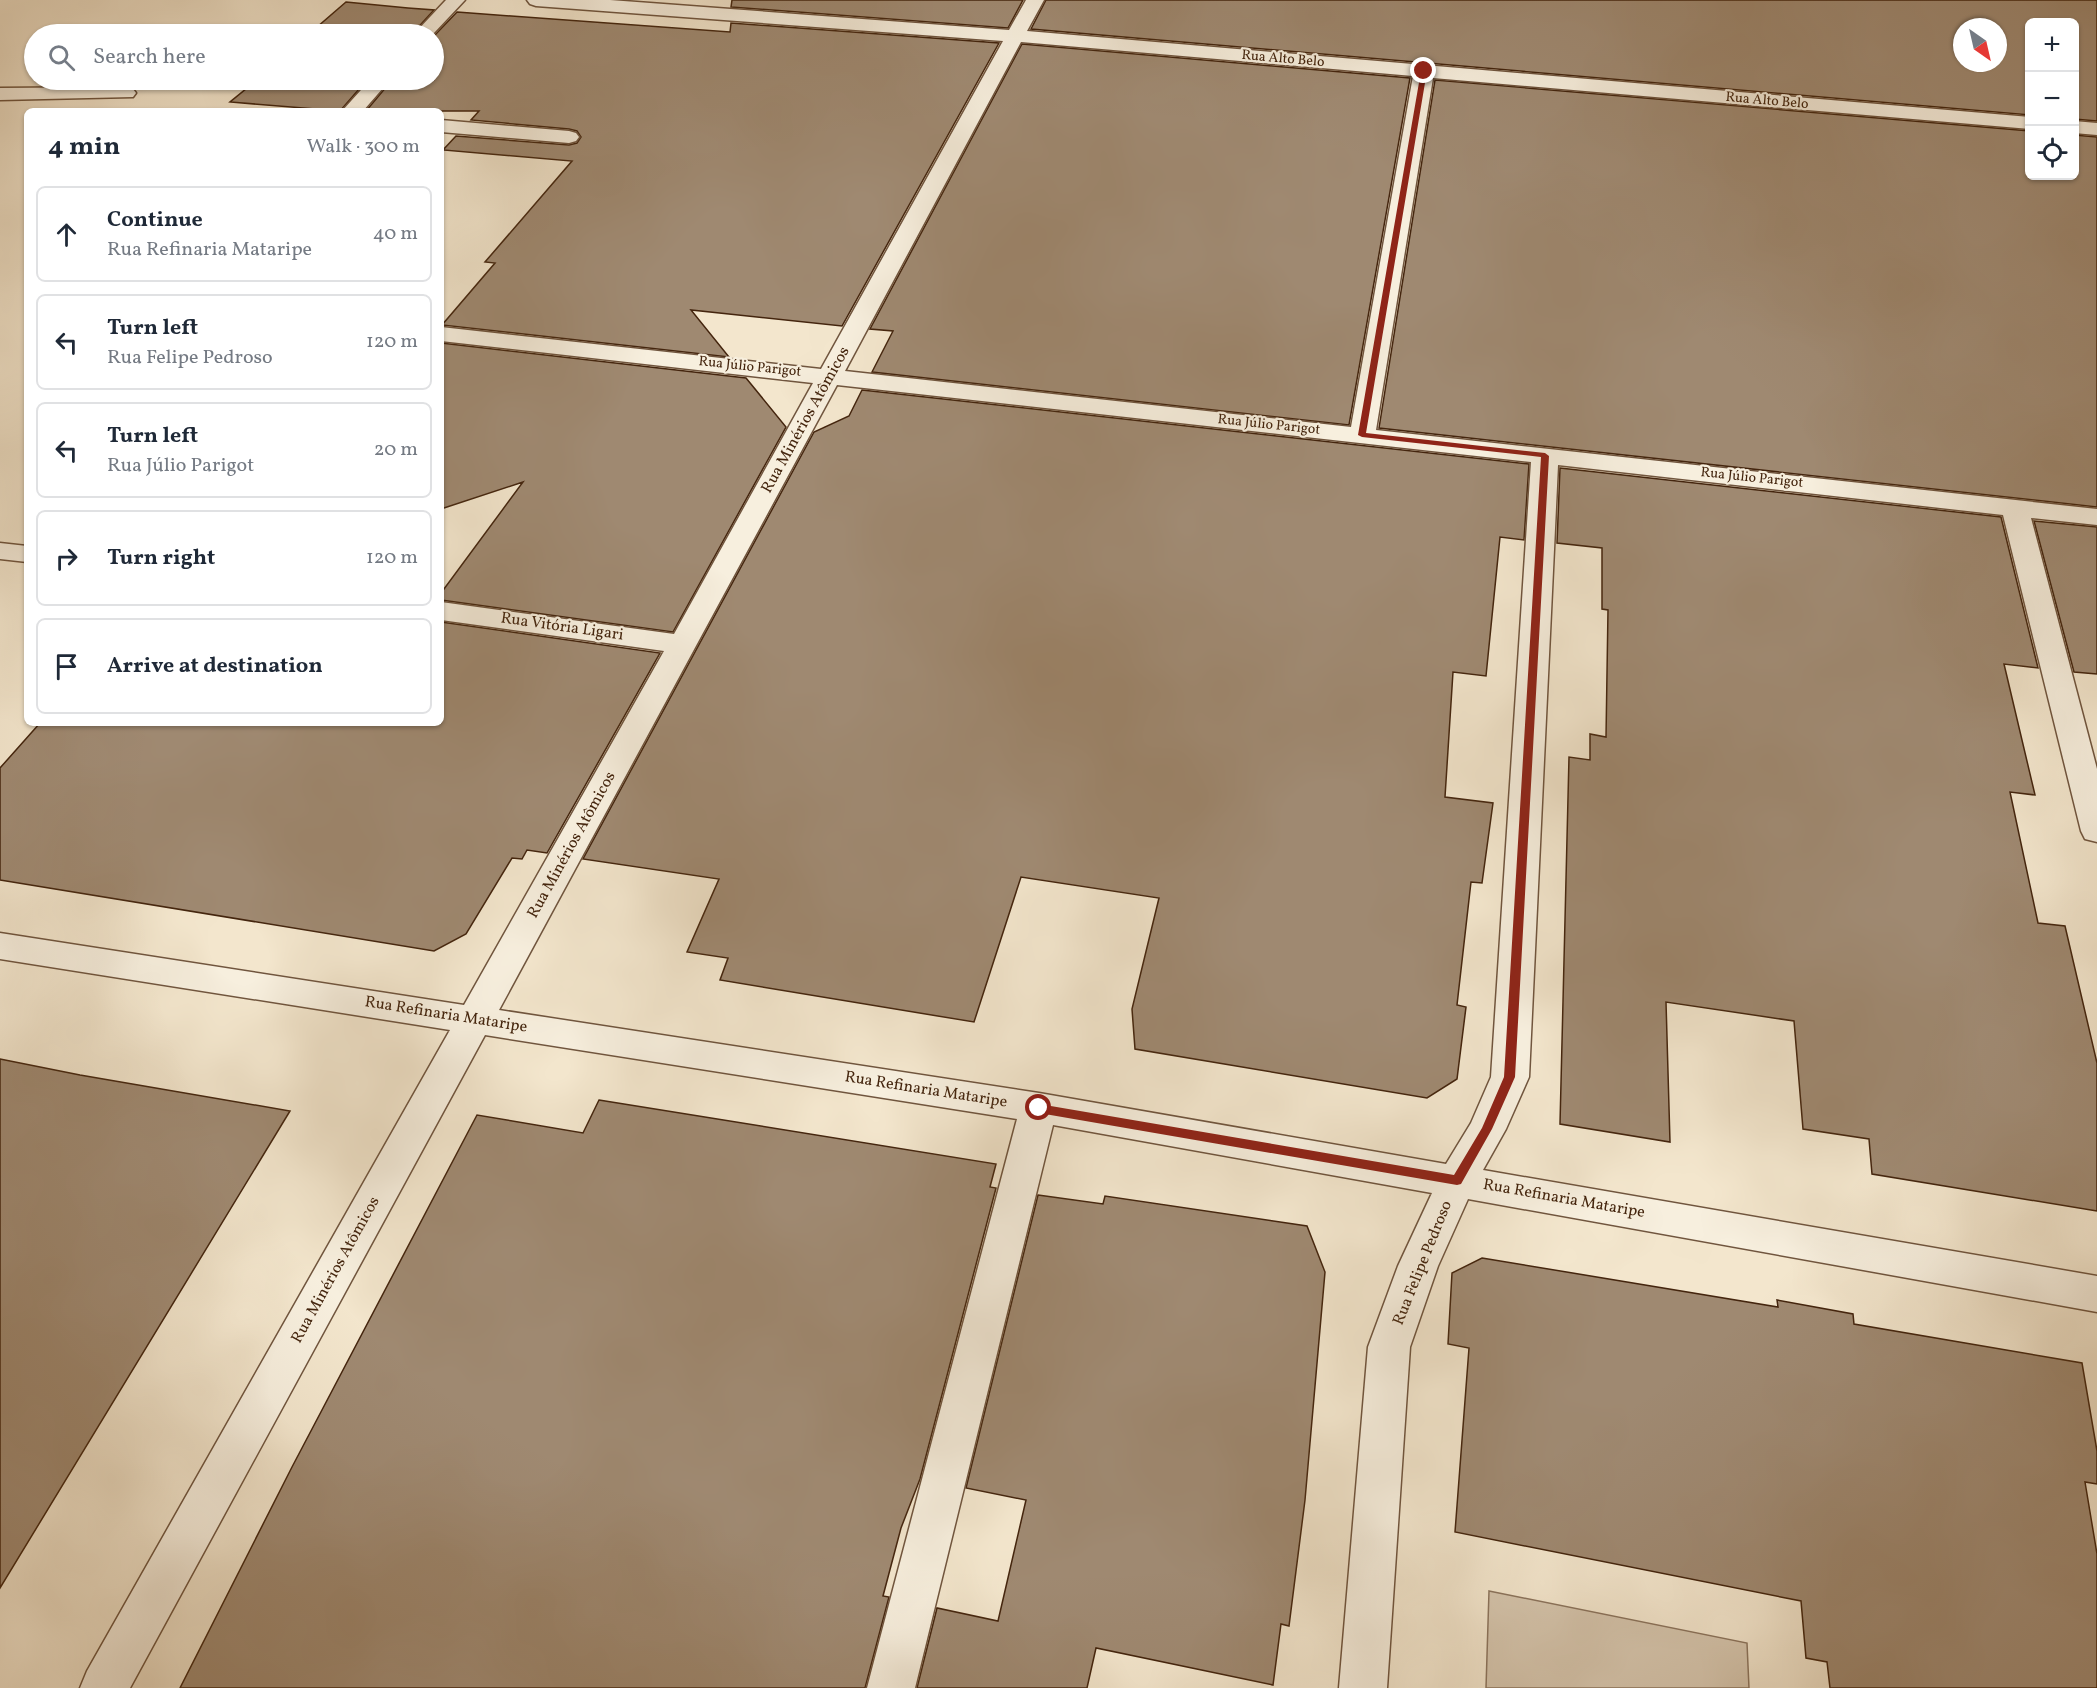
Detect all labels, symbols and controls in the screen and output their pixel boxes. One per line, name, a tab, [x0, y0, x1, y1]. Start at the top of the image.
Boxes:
north arrow	[1953, 18, 2007, 72]
map controls	[2025, 18, 2079, 180]
button: +	[2025, 18, 2079, 72]
search box	[24, 24, 444, 90]
icon: search	[45, 41, 78, 74]
text: Search here	[93, 42, 206, 73]
street label: Rua Alto Belo	[1241, 46, 1325, 72]
route end	[1410, 57, 1436, 83]
button: −	[2025, 72, 2079, 126]
street label: Rua Alto Belo	[1725, 88, 1809, 114]
button: locate	[2025, 126, 2079, 180]
text: 4 min	[48, 129, 120, 165]
text: Walk · 300 m	[307, 133, 420, 161]
text: Continue	[107, 205, 203, 236]
icon: ahead	[50, 218, 83, 251]
text: 40 m	[373, 220, 418, 248]
text: Rua Refinaria Mataripe	[107, 236, 312, 264]
text: Turn left	[107, 313, 198, 344]
icon: left	[50, 326, 83, 359]
text: 120 m	[366, 328, 418, 356]
street label: Rua Minérios Atômicos	[756, 343, 856, 497]
text: Rua Felipe Pedroso	[107, 344, 273, 372]
street label: Rua Júlio Parigot	[698, 352, 802, 382]
street label: Rua Júlio Parigot	[1217, 410, 1321, 440]
text: Turn left	[107, 421, 198, 452]
icon: left	[50, 434, 83, 467]
text: 20 m	[374, 436, 418, 464]
text: Rua Júlio Parigot	[107, 452, 254, 480]
street label: Rua Júlio Parigot	[1700, 463, 1804, 493]
icon: right	[50, 542, 83, 575]
text: Turn right	[107, 543, 215, 574]
text: 120 m	[366, 544, 418, 572]
street label: Rua Vitória Ligari	[499, 607, 625, 647]
icon: arrive	[50, 650, 83, 683]
text: Arrive at destination	[107, 651, 323, 682]
street label: Rua Minérios Atômicos	[522, 768, 622, 922]
street label: Rua Refinaria Mataripe	[363, 991, 529, 1039]
street label: Rua Refinaria Mataripe	[843, 1066, 1009, 1114]
route start	[1025, 1094, 1051, 1120]
street label: Rua Refinaria Mataripe	[1481, 1174, 1647, 1224]
street label: Rua Minérios Atômicos	[286, 1193, 386, 1347]
street label: Rua Felipe Pedroso	[1388, 1197, 1458, 1329]

